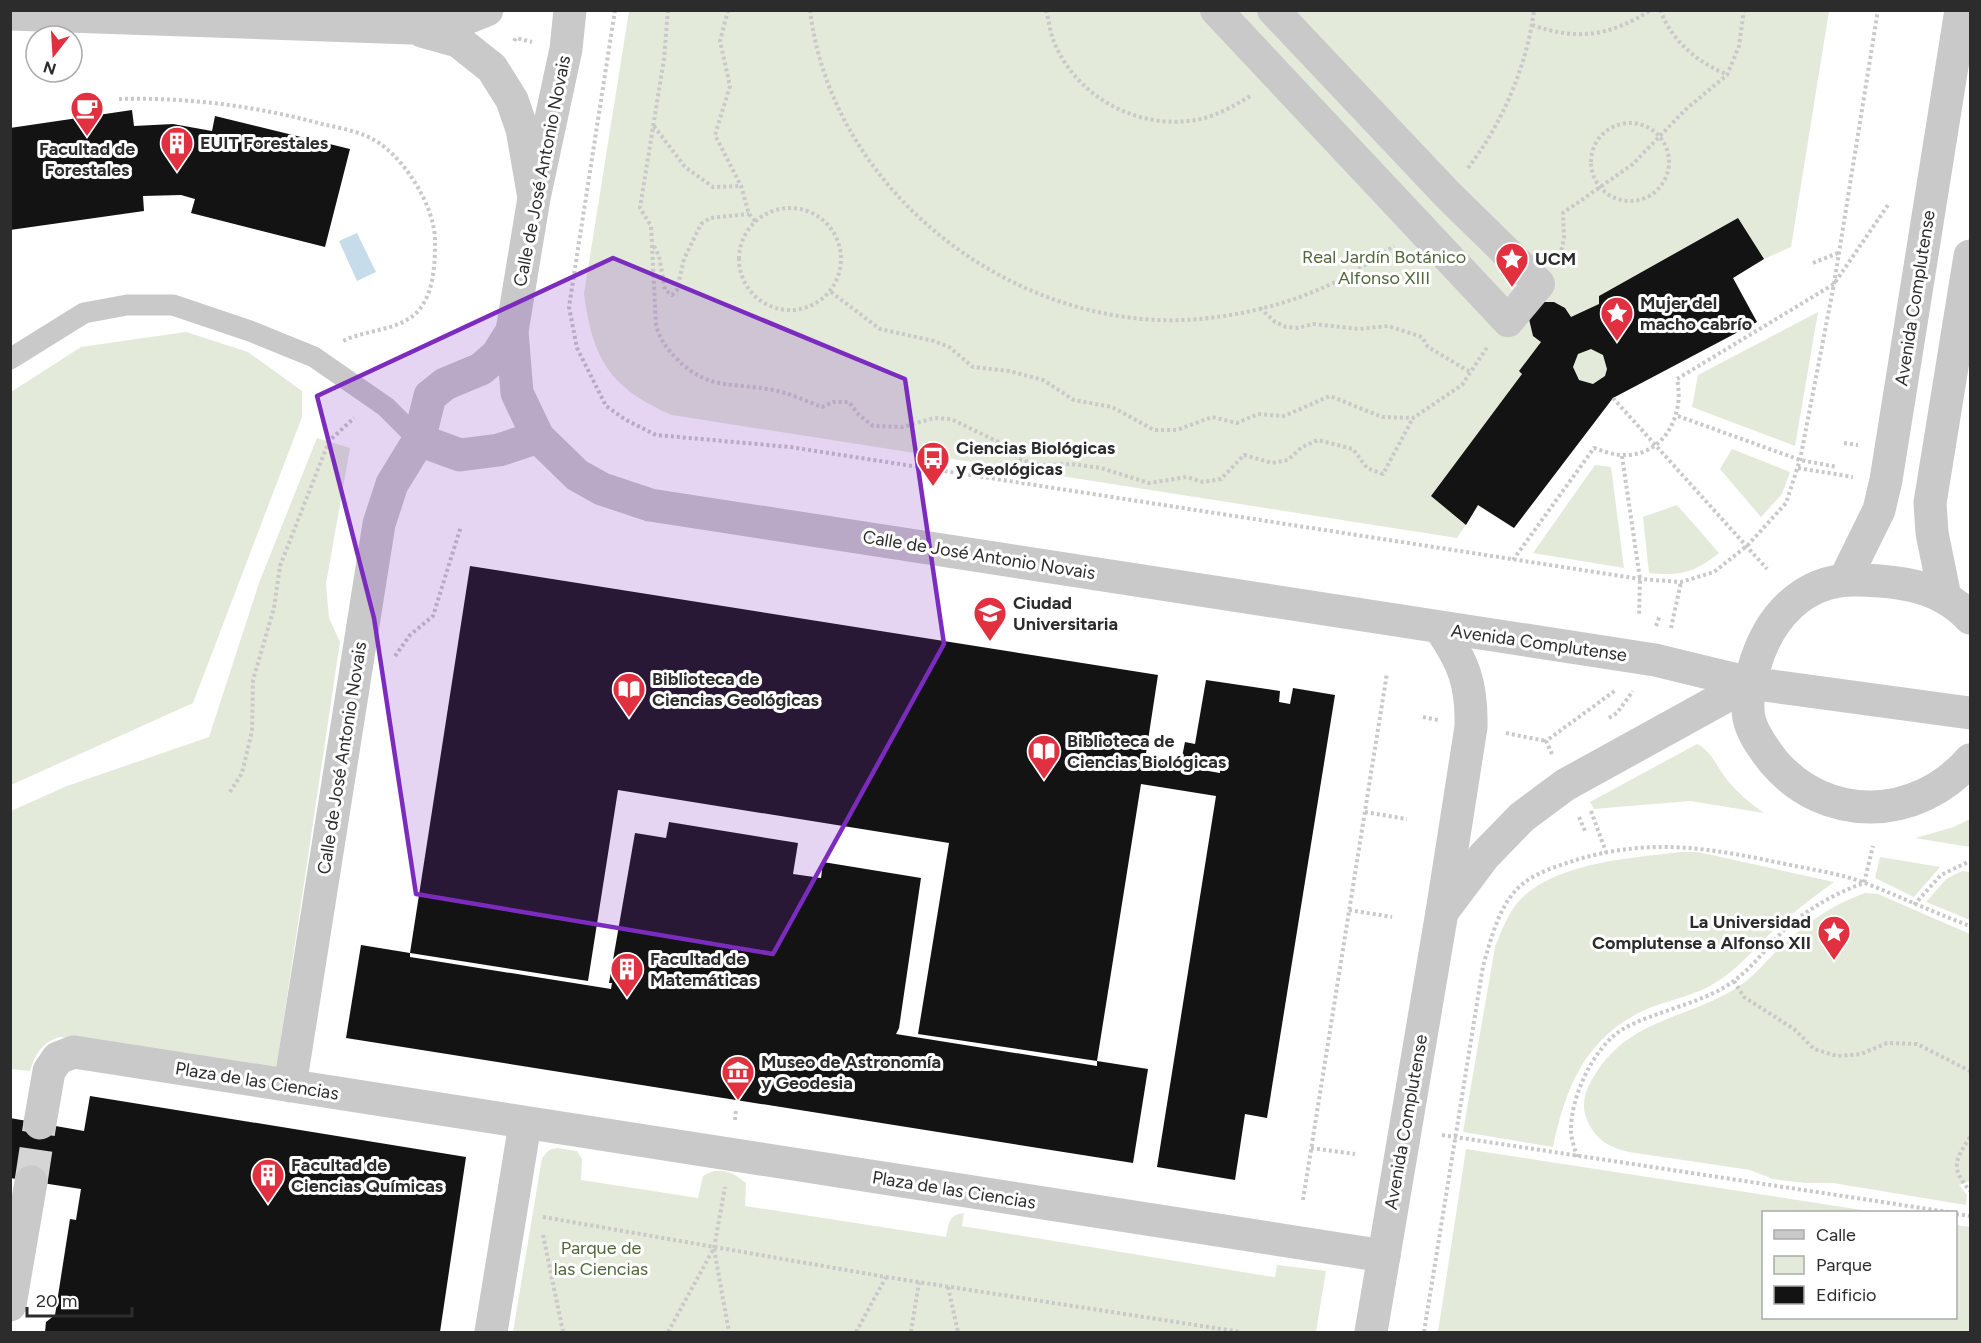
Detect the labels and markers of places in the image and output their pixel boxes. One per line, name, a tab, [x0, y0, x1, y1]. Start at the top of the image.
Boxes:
cafe icon: Facultad de Forestales	[69, 90, 105, 137]
building icon: EUIT Forestales	[159, 125, 195, 172]
place label: EUIT Forestales	[200, 132, 329, 154]
place label: Facultad de Forestales	[39, 138, 135, 181]
place icon: UCM	[1494, 241, 1530, 288]
place label: UCM	[1535, 248, 1576, 270]
place label: Mujer del macho cabrío	[1640, 292, 1752, 335]
place icon: Mujer del macho cabrío	[1599, 295, 1635, 342]
place label: Ciencias Biológicas y Geológicas	[956, 437, 1116, 480]
bus stop icon: Ciencias Biológicas y Geológicas	[915, 440, 951, 487]
place label: Ciudad Universitaria	[1013, 592, 1118, 635]
school or university icon: Ciudad Universitaria	[972, 595, 1008, 642]
place label: Biblioteca de Ciencias Geológicas	[652, 668, 819, 711]
library icon: Biblioteca de Ciencias Geológicas	[611, 671, 647, 718]
place label: Biblioteca de Ciencias Biológicas	[1067, 730, 1227, 773]
library icon: Biblioteca de Ciencias Biológicas	[1026, 733, 1062, 780]
place label: La Universidad Complutense a Alfonso XII	[1592, 911, 1811, 954]
place icon: La Universidad Complutense a Alfonso XII	[1816, 914, 1852, 961]
place label: Facultad de Matemáticas	[650, 948, 758, 991]
building icon: Facultad de Matemáticas	[609, 951, 645, 998]
place label: Museo de Astronomía y Geodesia	[761, 1051, 941, 1094]
museum icon: Museo de Astronomía y Geodesia	[720, 1054, 756, 1101]
place label: Facultad de Ciencias Químicas	[291, 1154, 444, 1197]
building icon: Facultad de Ciencias Químicas	[250, 1157, 286, 1204]

